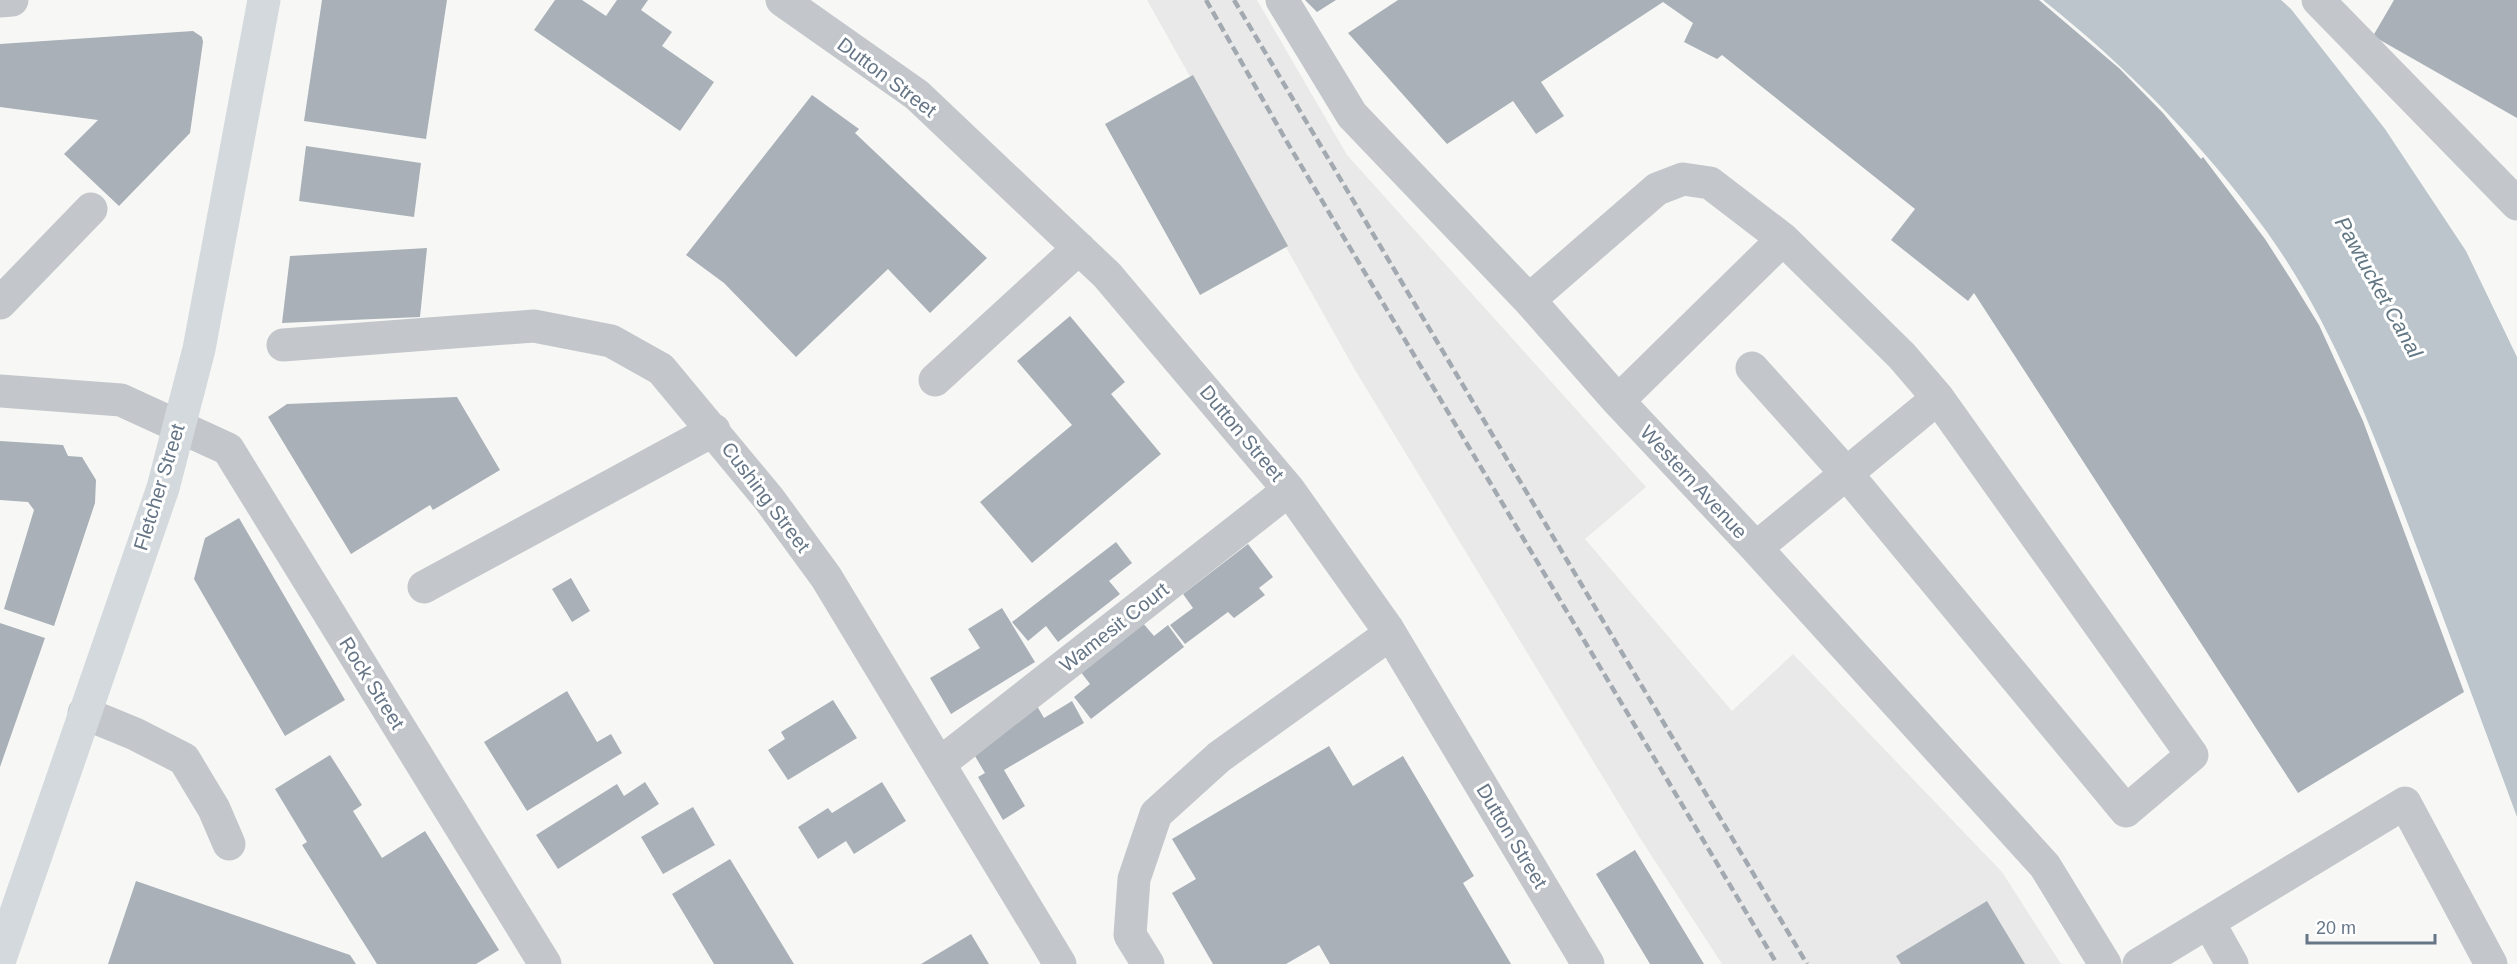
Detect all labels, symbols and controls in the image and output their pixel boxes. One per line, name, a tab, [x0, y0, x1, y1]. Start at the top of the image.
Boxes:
street label: Dutton Street	[833, 33, 941, 122]
water label: Pawtucket Canal	[2331, 213, 2428, 363]
street label: Dutton Street	[1196, 381, 1289, 486]
street label: Fletcher Street	[129, 421, 189, 553]
street label: Western Avenue	[1636, 421, 1752, 543]
street label: Cushing Street	[717, 438, 815, 557]
street label: Wamesit Court	[1055, 578, 1173, 676]
street label: Rock Street	[335, 633, 409, 734]
street label: Dutton Street	[1472, 780, 1552, 893]
scale bar	[2307, 907, 2434, 945]
text: 20 m	[2316, 918, 2356, 938]

